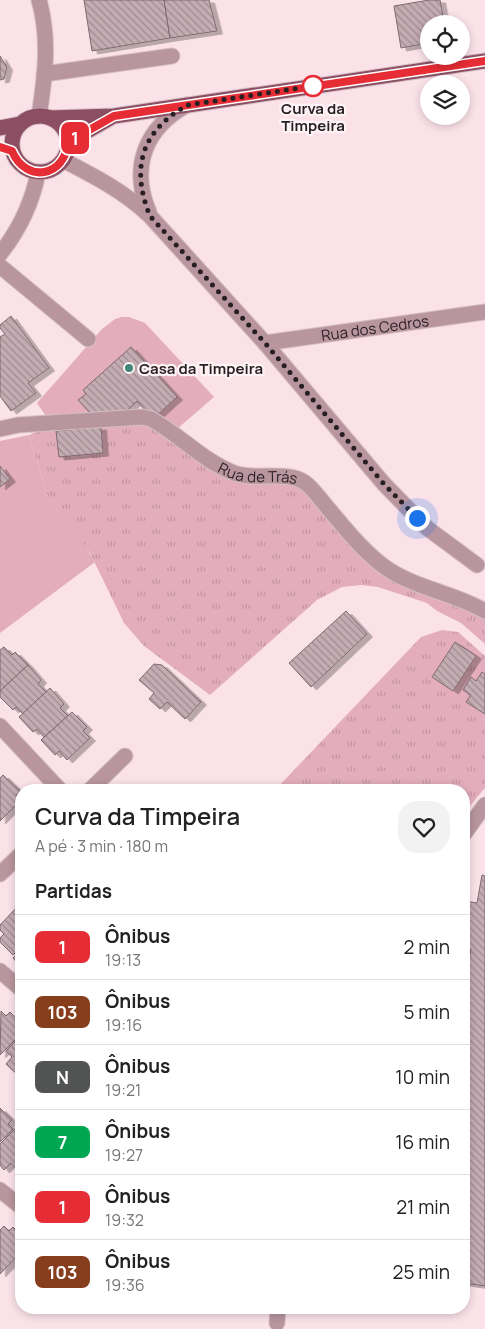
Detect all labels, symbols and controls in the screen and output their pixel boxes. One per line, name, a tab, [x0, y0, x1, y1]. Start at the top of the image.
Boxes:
map controls	[420, 15, 470, 125]
button: locate	[420, 15, 470, 65]
marker: Curva da Timpeira	[302, 75, 324, 97]
button: layers	[420, 75, 470, 125]
place label: Curva da Timpeira	[281, 98, 345, 136]
line badge: 1	[59, 122, 91, 154]
text: 1	[71, 126, 79, 150]
street label: Rua dos Cedros	[320, 310, 430, 345]
place label: Casa da Timpeira	[139, 358, 263, 379]
marker: Casa da Timpeira	[123, 362, 135, 374]
street label: Rua de Trás	[215, 457, 300, 489]
your location	[405, 506, 430, 531]
text: Curva da Timpeira	[35, 799, 240, 832]
button: heart	[398, 801, 450, 853]
text: A pé · 3 min · 180 m	[35, 835, 168, 857]
text: Partidas	[35, 878, 112, 904]
text: Ônibus	[105, 923, 170, 949]
text: 2 min	[404, 934, 450, 960]
text: 1	[59, 935, 66, 959]
text: 19:13	[105, 949, 141, 971]
text: Ônibus	[105, 988, 170, 1014]
text: 5 min	[403, 999, 450, 1025]
text: 103	[47, 1000, 78, 1024]
text: 19:16	[105, 1014, 142, 1036]
text: Ônibus	[105, 1053, 170, 1079]
text: 10 min	[395, 1064, 450, 1090]
text: N	[56, 1065, 69, 1089]
text: 19:21	[105, 1079, 141, 1101]
text: Ônibus	[105, 1118, 170, 1144]
text: 16 min	[395, 1129, 450, 1155]
text: 7	[58, 1130, 67, 1154]
text: 19:27	[105, 1144, 143, 1166]
text: Ônibus	[105, 1183, 170, 1209]
text: 21 min	[396, 1194, 450, 1220]
text: 1	[59, 1195, 66, 1219]
text: 19:32	[105, 1209, 144, 1231]
text: Ônibus	[105, 1248, 170, 1274]
text: 25 min	[393, 1259, 450, 1285]
text: 103	[47, 1260, 78, 1284]
text: 19:36	[105, 1274, 145, 1296]

